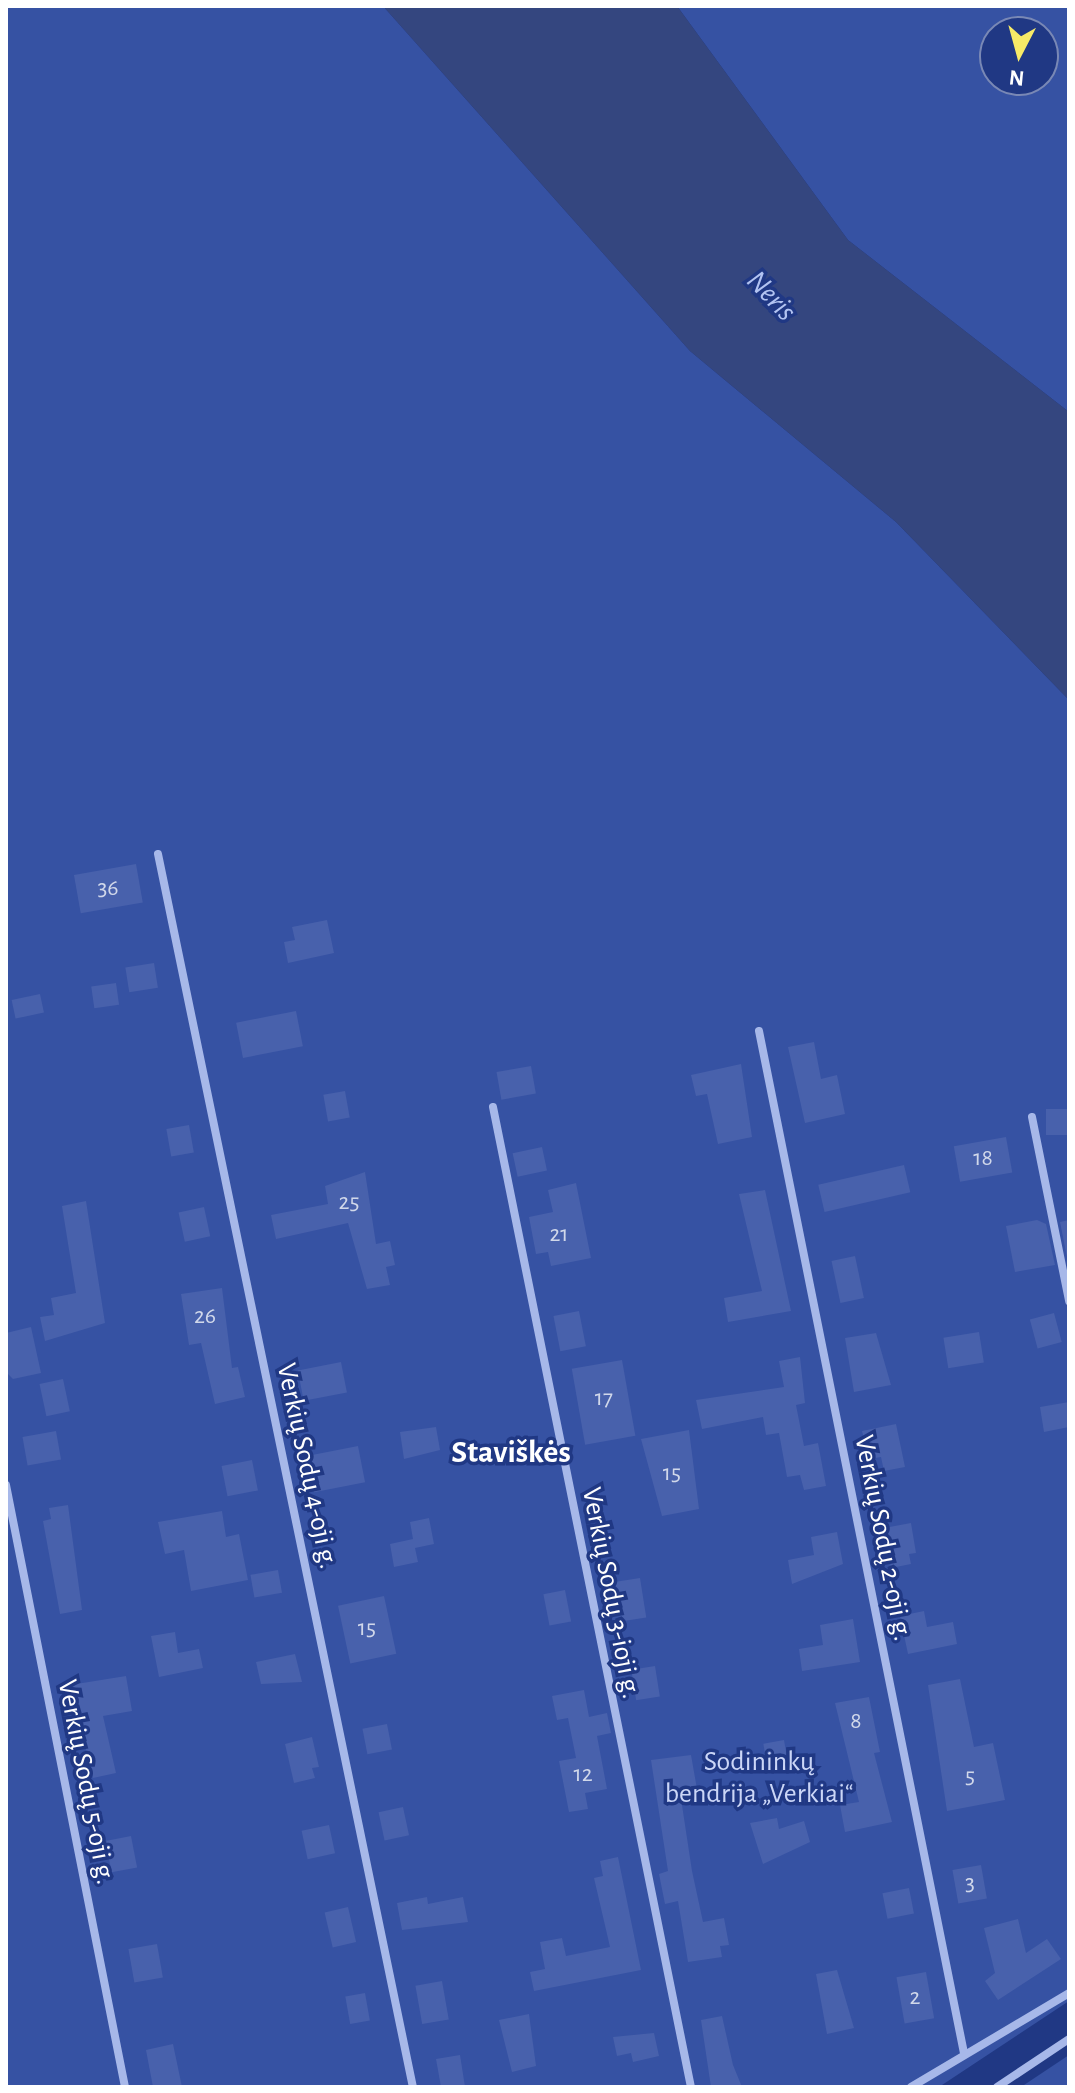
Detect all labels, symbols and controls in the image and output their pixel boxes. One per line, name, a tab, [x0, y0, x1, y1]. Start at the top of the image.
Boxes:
north arrow	[979, 16, 1059, 96]
text: N	[1008, 66, 1025, 90]
water label: Neris	[739, 263, 803, 329]
house number: 36	[97, 875, 119, 903]
house number: 18	[973, 1145, 993, 1173]
house number: 25	[339, 1189, 359, 1217]
house number: 21	[549, 1221, 569, 1249]
house number: 26	[194, 1303, 216, 1331]
street label: Verkių Sodų 4-oji g.	[269, 1360, 345, 1572]
house number: 17	[595, 1385, 613, 1413]
street label: Verkių Sodų 2-oji g.	[847, 1432, 919, 1644]
district label: Staviškės	[451, 1433, 571, 1471]
house number: 15	[663, 1460, 681, 1488]
street label: Verkių Sodų 3-ioji g.	[574, 1485, 648, 1701]
house number: 15	[358, 1615, 376, 1643]
street label: Verkių Sodų 5-oji g.	[50, 1677, 122, 1887]
house number: 8	[850, 1708, 862, 1736]
park label: Sodininkų bendrija „Verkiai“	[665, 1745, 853, 1811]
house number: 12	[573, 1761, 593, 1789]
house number: 5	[965, 1763, 975, 1791]
house number: 3	[965, 1870, 975, 1898]
house number: 2	[910, 1984, 920, 2012]

